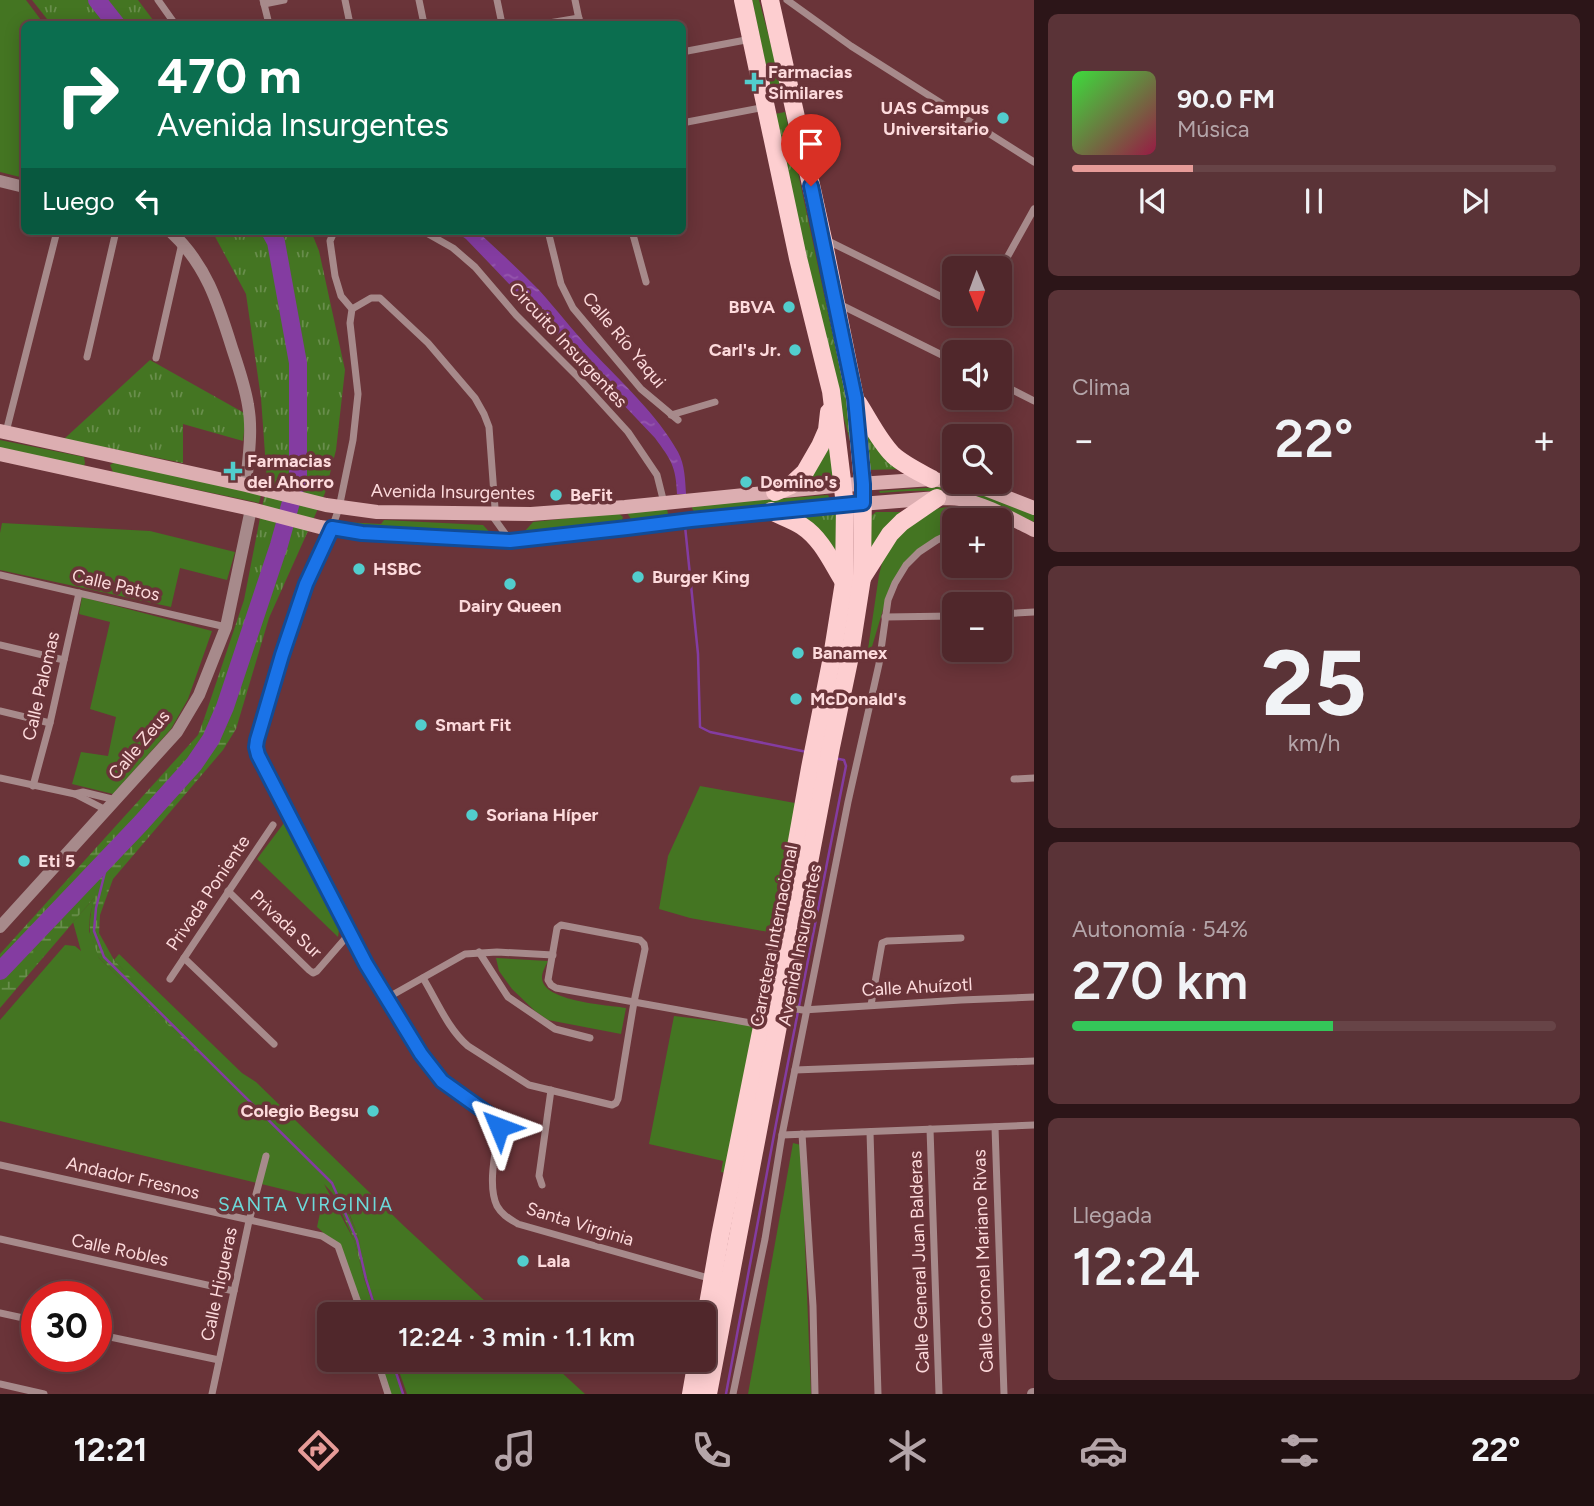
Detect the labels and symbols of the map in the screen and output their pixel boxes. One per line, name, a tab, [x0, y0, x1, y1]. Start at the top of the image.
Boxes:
place label: Farmacias Similares	[768, 61, 853, 104]
marker: Farmacias Similares	[746, 74, 762, 90]
place label: UAS Campus Universitario	[880, 97, 990, 140]
marker: UAS Campus Universitario	[995, 110, 1011, 126]
pin	[781, 114, 841, 186]
north arrow	[942, 256, 1012, 326]
street label: Circuito Insurgentes	[504, 278, 632, 412]
street label: Calle Río Yaqui	[578, 288, 670, 392]
place label: BBVA	[729, 296, 775, 318]
marker: BBVA	[781, 299, 797, 315]
place label: Carl's Jr.	[709, 339, 781, 361]
marker: Carl's Jr.	[787, 342, 803, 358]
place label: Farmacias del Ahorro	[247, 450, 334, 493]
marker: Farmacias del Ahorro	[225, 463, 241, 479]
place label: Domino's	[760, 471, 838, 493]
marker: Domino's	[738, 474, 754, 490]
street label: Avenida Insurgentes	[371, 480, 535, 504]
place label: BeFit	[570, 484, 613, 506]
marker: BeFit	[548, 487, 564, 503]
place label: HSBC	[373, 558, 422, 580]
marker: HSBC	[351, 561, 367, 577]
street label: Calle Patos	[70, 564, 162, 606]
place label: Burger King	[652, 566, 750, 588]
marker: Burger King	[630, 569, 646, 585]
marker: Dairy Queen	[502, 576, 518, 592]
place label: Dairy Queen	[459, 595, 561, 617]
street label: Calle Palomas	[18, 629, 64, 743]
place label: Banamex	[812, 642, 888, 664]
marker: Banamex	[790, 645, 806, 661]
place label: McDonald's	[810, 688, 907, 710]
marker: McDonald's	[788, 691, 804, 707]
street label: Calle Zeus	[104, 706, 174, 784]
place label: Smart Fit	[435, 714, 511, 736]
marker: Smart Fit	[413, 717, 429, 733]
place label: Soriana Híper	[486, 804, 599, 826]
marker: Soriana Híper	[464, 807, 480, 823]
street label: Privada Poniente	[161, 831, 255, 955]
street label: Carretera Internacional	[746, 843, 802, 1029]
place label: Eti 5	[38, 850, 75, 872]
marker: Eti 5	[16, 853, 32, 869]
street label: Avenida Insurgentes	[774, 862, 826, 1028]
street label: Privada Sur	[245, 885, 327, 963]
street label: Calle Ahuízotl	[861, 973, 973, 1001]
position arrow	[462, 1090, 536, 1164]
place label: Colegio Begsu	[240, 1100, 359, 1122]
marker: Colegio Begsu	[365, 1103, 381, 1119]
street label: Calle Coronel Mariano Rivas	[968, 1149, 998, 1373]
street label: Calle General Juan Balderas	[904, 1150, 934, 1374]
street label: Andador Fresnos	[64, 1152, 202, 1204]
district label: SANTA VIRGINIA	[218, 1193, 394, 1216]
street label: Santa Virginia	[523, 1197, 637, 1251]
street label: Calle Higueras	[196, 1225, 242, 1343]
street label: Calle Robles	[69, 1229, 171, 1271]
place label: Lala	[537, 1250, 570, 1272]
marker: Lala	[515, 1253, 531, 1269]
speed limit sign: 30	[21, 1281, 112, 1372]

